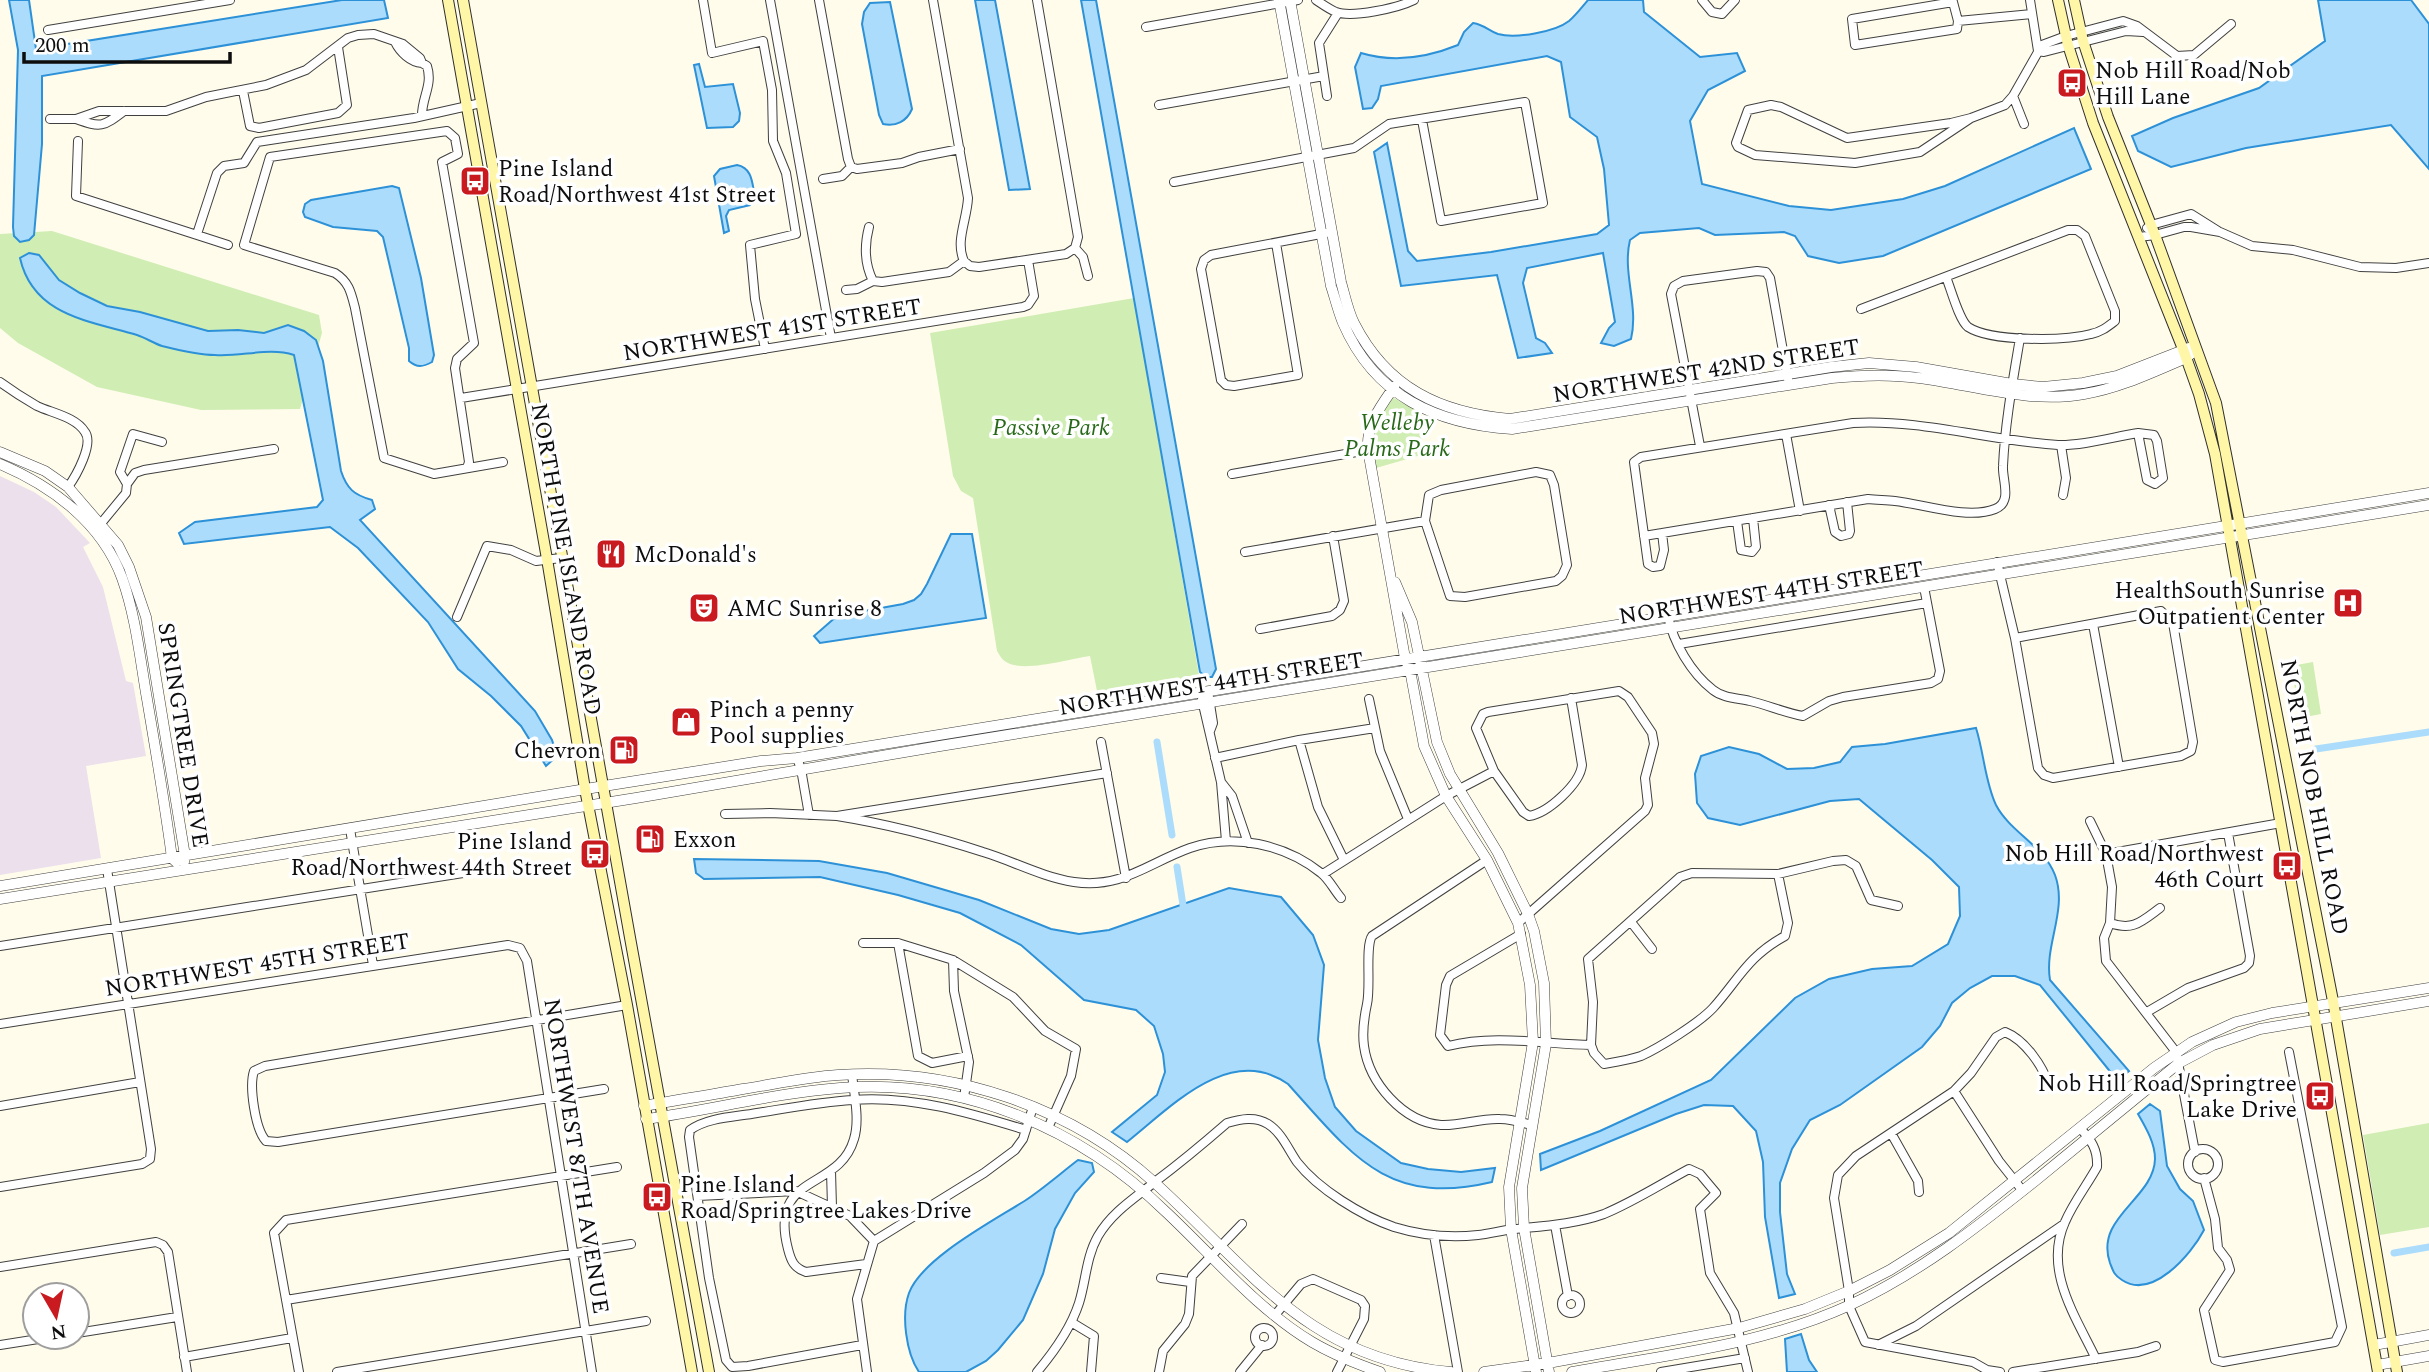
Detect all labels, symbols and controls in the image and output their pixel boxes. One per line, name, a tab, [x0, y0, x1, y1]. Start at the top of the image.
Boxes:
scale bar	[24, 21, 231, 65]
text: 200 m	[35, 30, 90, 62]
place label: Nob Hill Road/Nob Hill Lane	[2095, 54, 2291, 115]
bus stop icon: Nob Hill Road/Nob Hill Lane	[2055, 66, 2089, 100]
place label: Pine Island Road/Northwest 41st Street	[498, 152, 776, 213]
bus stop icon: Pine Island Road/Northwest 41st Street	[458, 164, 492, 198]
street label: NORTHWEST 41ST STREET	[620, 290, 924, 371]
street label: NORTHWEST 42ND STREET	[1550, 330, 1862, 413]
street label: NORTH PINE ISLAND ROAD	[521, 400, 610, 718]
park label: Welleby Palms Park	[1344, 406, 1450, 467]
park label: Passive Park	[992, 411, 1110, 446]
restaurant icon: McDonald's	[594, 537, 628, 571]
place label: McDonald's	[634, 538, 757, 573]
street label: NORTHWEST 44TH STREET	[1616, 552, 1926, 635]
place label: HealthSouth Sunrise Outpatient Center	[2115, 574, 2325, 635]
hospital icon: HealthSouth Sunrise Outpatient Center	[2331, 586, 2365, 620]
theatre icon: AMC Sunrise 8	[687, 591, 721, 625]
place label: AMC Sunrise 8	[727, 592, 882, 627]
street label: SPRINGTREE DRIVE	[147, 620, 218, 850]
street label: NORTHWEST 44TH STREET	[1056, 643, 1366, 726]
street label: NORTH NOB HILL ROAD	[2270, 657, 2357, 938]
place label: Pinch a penny Pool supplies	[709, 693, 854, 754]
shop icon: Pinch a penny Pool supplies	[669, 705, 703, 739]
fuel station icon: Chevron	[607, 733, 641, 767]
place label: Chevron	[514, 734, 601, 769]
fuel station icon: Exxon	[633, 822, 667, 856]
place label: Exxon	[673, 823, 736, 858]
place label: Pine Island Road/Northwest 44th Street	[291, 825, 572, 886]
bus stop icon: Pine Island Road/Northwest 44th Street	[578, 837, 612, 871]
place label: Nob Hill Road/Northwest 46th Court	[2004, 837, 2264, 898]
bus stop icon: Nob Hill Road/Northwest 46th Court	[2270, 849, 2304, 883]
street label: NORTHWEST 45TH STREET	[102, 924, 412, 1007]
street label: NORTHWEST 87TH AVENUE	[533, 996, 618, 1316]
place label: Nob Hill Road/Springtree Lake Drive	[2038, 1067, 2297, 1128]
bus stop icon: Nob Hill Road/Springtree Lake Drive	[2303, 1079, 2337, 1113]
place label: Pine Island Road/Springtree Lakes Drive	[680, 1168, 972, 1229]
bus stop icon: Pine Island Road/Springtree Lakes Drive	[640, 1180, 674, 1214]
north arrow	[21, 1281, 91, 1351]
text: N	[48, 1316, 68, 1347]

